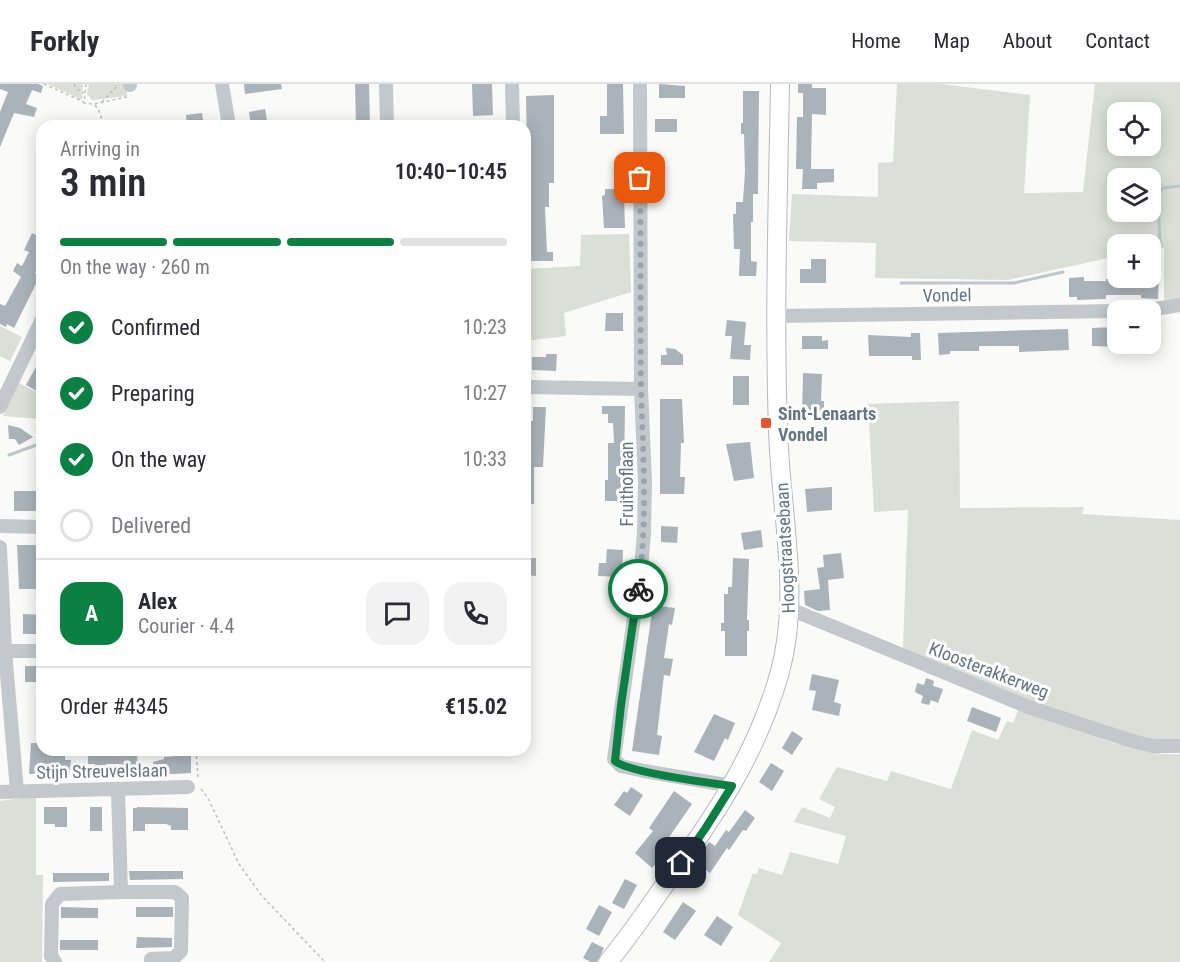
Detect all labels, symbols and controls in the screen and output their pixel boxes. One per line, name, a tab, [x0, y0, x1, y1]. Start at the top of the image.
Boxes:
text: Forkly	[30, 25, 99, 58]
text: Home	[851, 29, 901, 53]
text: Map	[934, 29, 970, 53]
text: About	[1003, 29, 1052, 53]
text: Contact	[1085, 29, 1150, 53]
map controls	[1107, 102, 1161, 354]
button: locate	[1107, 102, 1161, 156]
text: Arriving in	[60, 137, 140, 161]
pin	[614, 152, 665, 203]
text: 10:40–10:45	[395, 159, 507, 184]
text: 3 min	[60, 160, 146, 206]
icon: bag	[623, 161, 656, 194]
button: layers	[1107, 168, 1161, 222]
button: +	[1107, 234, 1161, 288]
text: On the way · 260 m	[60, 255, 210, 279]
street label: Vondel	[922, 284, 972, 306]
button: −	[1107, 300, 1161, 354]
icon: check	[60, 311, 93, 344]
text: Confirmed	[111, 315, 200, 340]
text: 10:23	[463, 315, 507, 339]
icon: check	[60, 377, 93, 410]
text: Preparing	[111, 381, 195, 406]
text: 10:27	[463, 381, 507, 405]
place label: Sint-Lenaarts Vondel	[778, 403, 876, 445]
marker: Sint-Lenaarts Vondel	[759, 416, 773, 430]
street label: Fruithoflaan	[616, 442, 637, 526]
icon: check	[60, 443, 93, 476]
text: On the way	[111, 447, 206, 472]
text: 10:33	[463, 447, 507, 471]
street label: Hoogstraatsebaan	[771, 482, 799, 614]
text: Delivered	[111, 513, 191, 538]
courier	[608, 559, 668, 619]
icon: bike	[622, 573, 655, 606]
button: chat	[366, 582, 429, 645]
button: phone	[444, 582, 507, 645]
text: Alex	[138, 589, 177, 614]
text: A	[85, 601, 98, 626]
text: Courier · 4.4	[138, 614, 234, 638]
street label: Kloosterakkerweg	[926, 637, 1052, 703]
text: Order #4345	[60, 694, 168, 719]
text: €15.02	[445, 694, 507, 719]
street label: Stijn Streuvelslaan	[36, 759, 168, 783]
pin	[655, 837, 706, 888]
icon: home	[664, 846, 697, 879]

